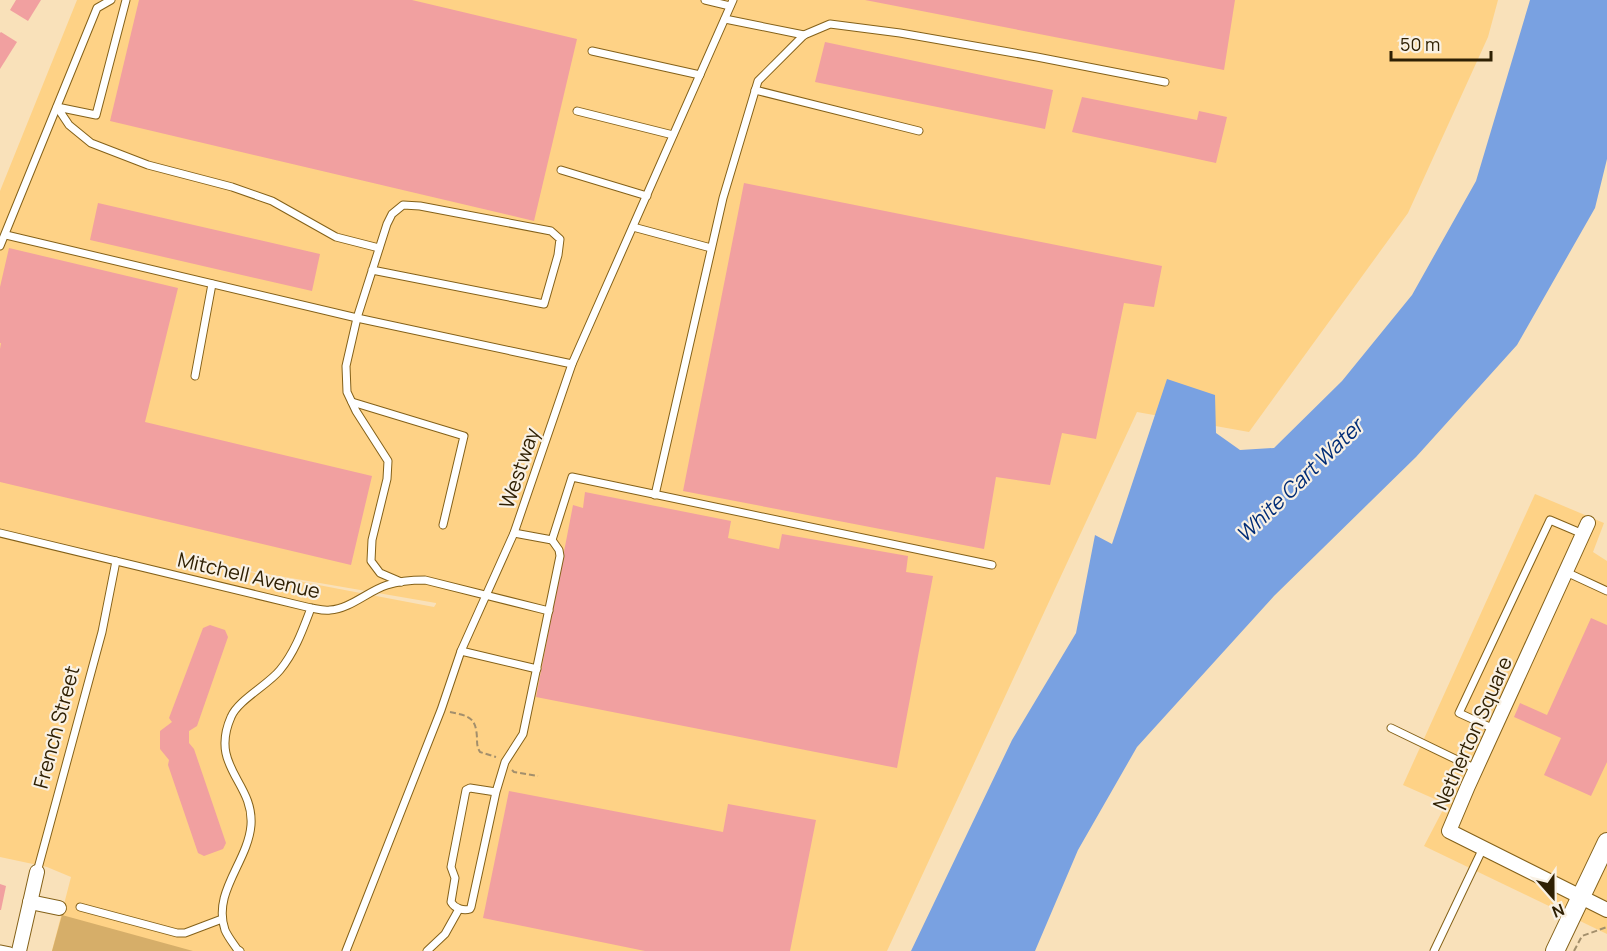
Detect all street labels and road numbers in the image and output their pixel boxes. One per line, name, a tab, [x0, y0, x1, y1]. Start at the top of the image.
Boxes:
street label: Westway	[493, 424, 546, 512]
street label: Mitchell Avenue	[175, 545, 323, 605]
street label: Netherton Square	[1426, 652, 1518, 814]
street label: French Street	[27, 663, 85, 791]

